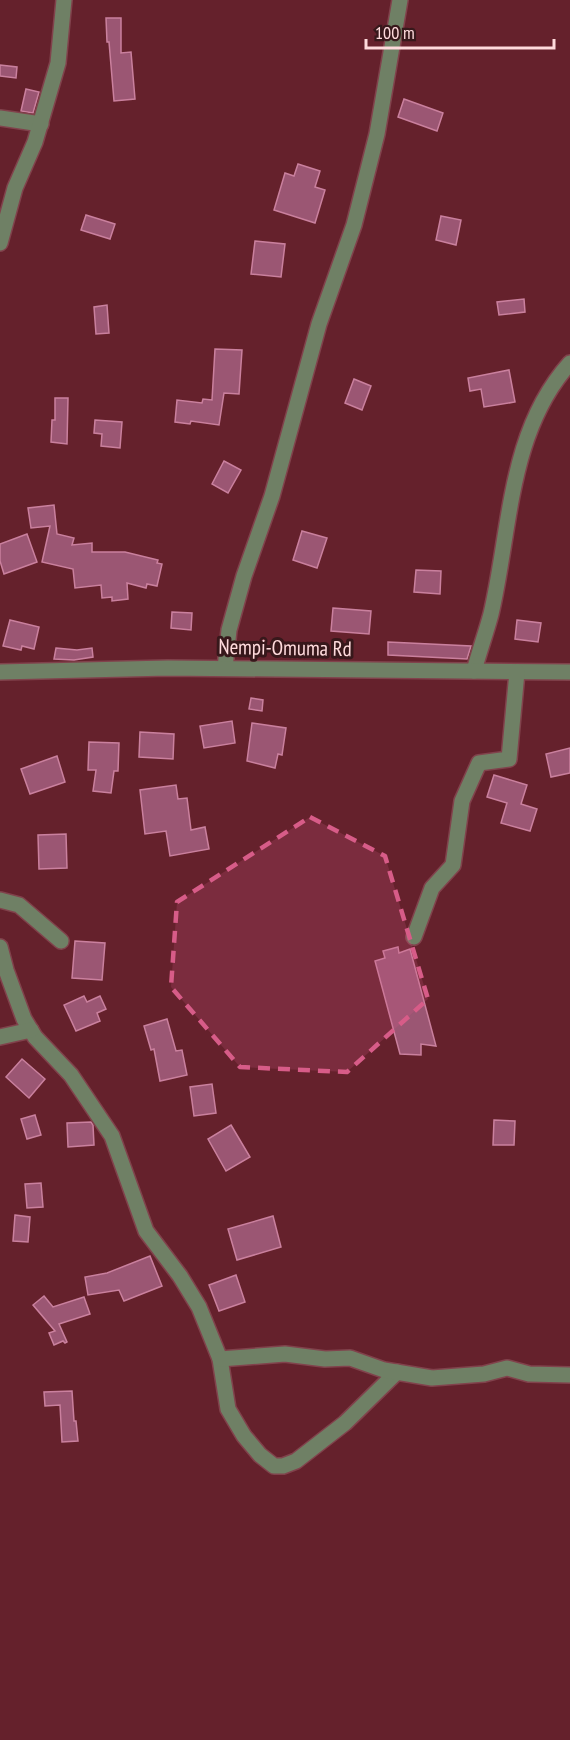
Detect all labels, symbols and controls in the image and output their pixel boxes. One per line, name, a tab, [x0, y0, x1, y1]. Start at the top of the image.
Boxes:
scale bar	[366, 12, 554, 50]
text: 100 m	[375, 21, 415, 44]
street label: Nempi-Omuma Rd	[218, 633, 352, 662]

